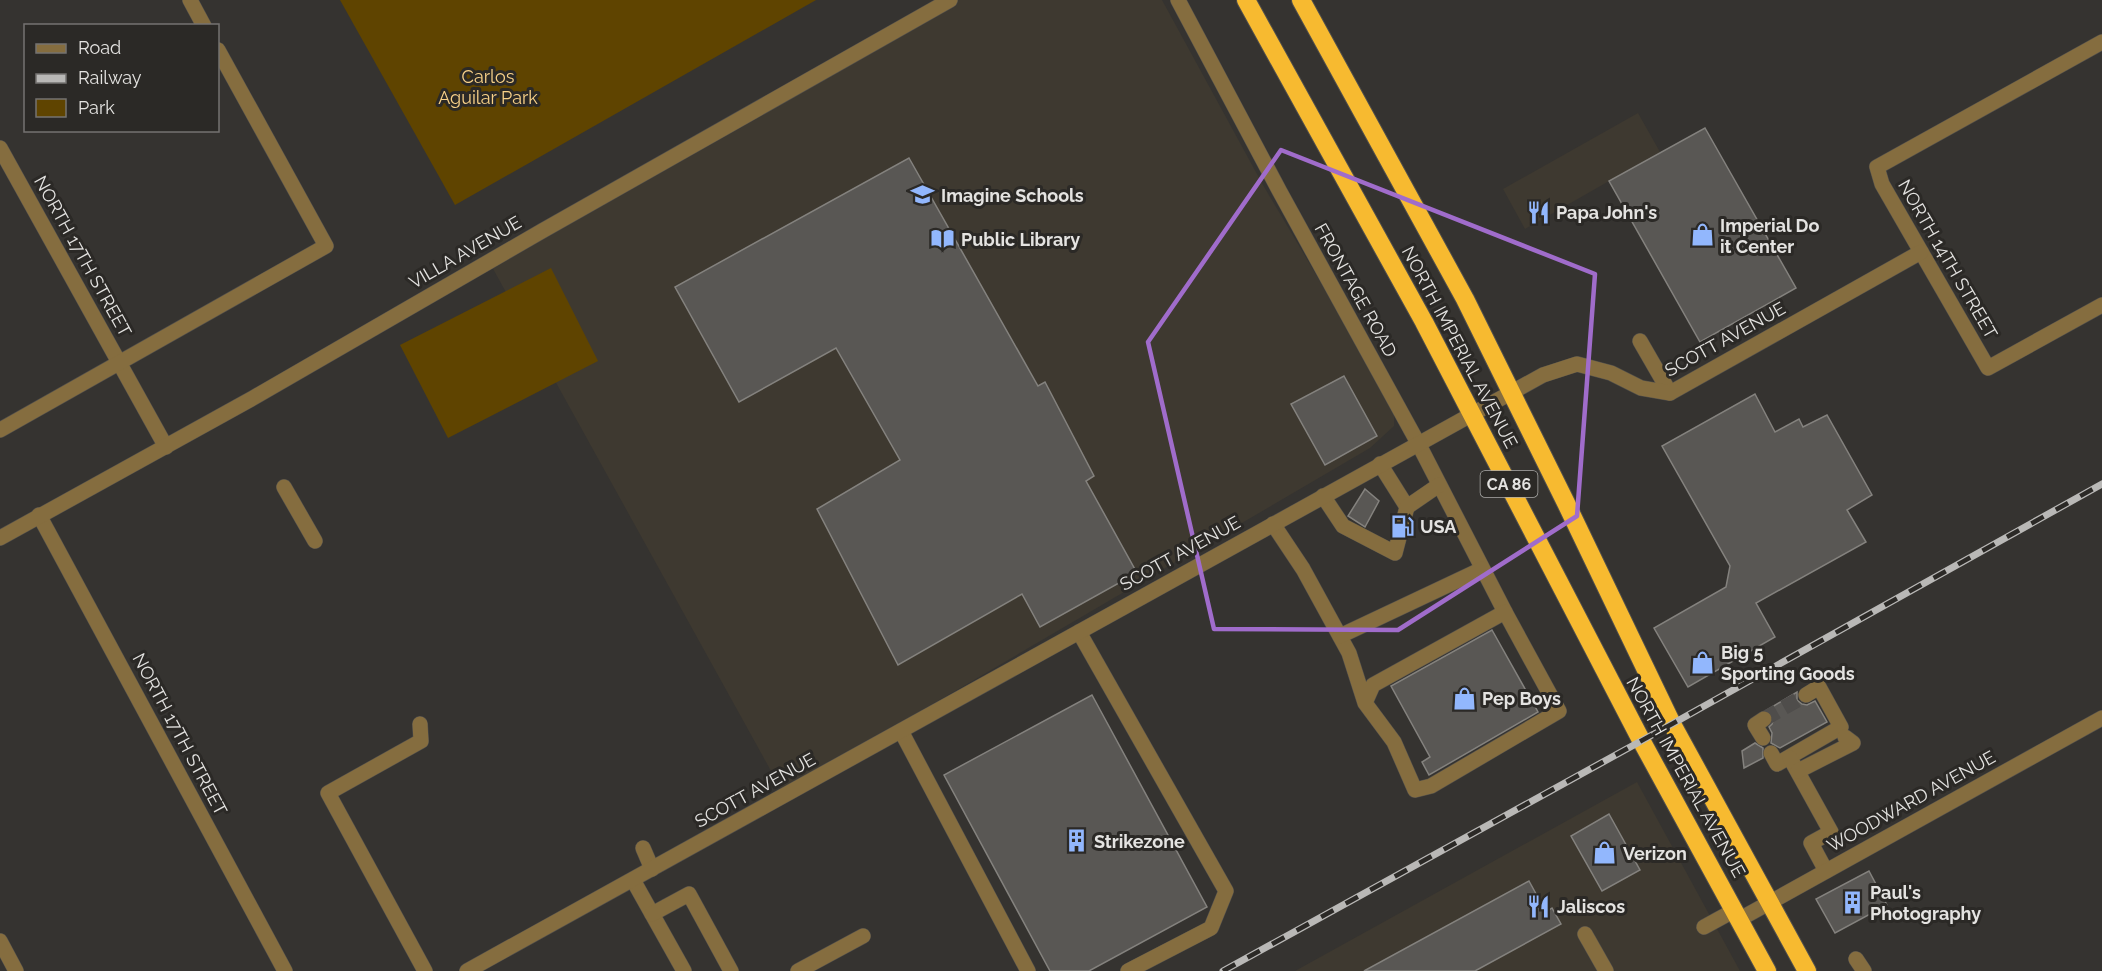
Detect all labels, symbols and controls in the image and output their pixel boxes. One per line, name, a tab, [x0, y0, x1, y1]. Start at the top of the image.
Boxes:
legend	[24, 24, 219, 132]
text: Road	[78, 37, 121, 58]
park label: Carlos Aguilar Park	[438, 66, 538, 108]
text: Railway	[78, 67, 142, 88]
text: Park	[78, 97, 115, 118]
street label: NORTH 17TH STREET	[30, 172, 136, 340]
street label: NORTH 14TH STREET	[1894, 176, 2002, 342]
school or university icon: Imagine Schools	[910, 182, 936, 208]
place label: Imagine Schools	[941, 185, 1084, 206]
restaurant icon: Papa John's	[1525, 199, 1551, 225]
place label: Papa John's	[1556, 202, 1657, 223]
street label: VILLA AVENUE	[405, 211, 525, 293]
place label: Imperial Do it Center	[1720, 215, 1819, 257]
street label: FRONTAGE ROAD	[1311, 220, 1401, 361]
shop icon: Imperial Do it Center	[1689, 222, 1715, 248]
library icon: Public Library	[930, 226, 956, 252]
place label: Public Library	[961, 229, 1080, 250]
street label: NORTH IMPERIAL AVENUE	[1398, 243, 1522, 451]
street label: SCOTT AVENUE	[1661, 297, 1789, 381]
road number: CA 86	[1480, 471, 1538, 497]
street label: SCOTT AVENUE	[1116, 511, 1244, 595]
fuel station icon: USA	[1389, 513, 1415, 539]
place label: USA	[1420, 516, 1457, 537]
place label: Big 5 Sporting Goods	[1721, 642, 1855, 684]
street label: NORTH 17TH STREET	[128, 649, 232, 819]
shop icon: Big 5 Sporting Goods	[1690, 649, 1716, 675]
street label: NORTH IMPERIAL AVENUE	[1622, 673, 1750, 881]
shop icon: Pep Boys	[1451, 685, 1477, 711]
place label: Pep Boys	[1482, 688, 1561, 709]
street label: WOODWARD AVENUE	[1823, 746, 1999, 856]
street label: SCOTT AVENUE	[691, 748, 819, 832]
building icon: Strikezone	[1063, 828, 1089, 854]
place label: Strikezone	[1094, 831, 1185, 852]
shop icon: Verizon	[1592, 840, 1618, 866]
place label: Verizon	[1623, 843, 1687, 864]
place label: Paul's Photography	[1870, 882, 1981, 924]
building icon: Paul's Photography	[1839, 889, 1865, 915]
restaurant icon: Jaliscos	[1526, 893, 1552, 919]
place label: Jaliscos	[1557, 896, 1625, 917]

